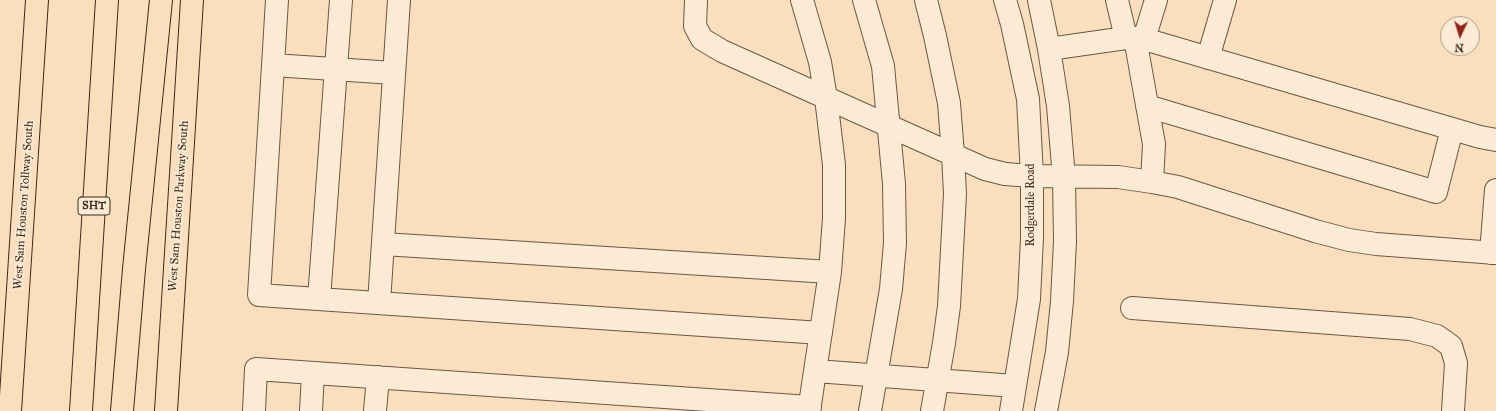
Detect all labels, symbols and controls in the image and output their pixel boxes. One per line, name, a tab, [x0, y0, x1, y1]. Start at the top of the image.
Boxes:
north arrow	[1440, 16, 1480, 56]
text: N	[1454, 41, 1464, 54]
street label: West Sam Houston Tollway South	[11, 120, 37, 290]
street label: West Sam Houston Parkway South	[166, 120, 192, 292]
street label: Rodgerdale Road	[1024, 164, 1038, 246]
road number: SHT	[78, 197, 110, 215]

